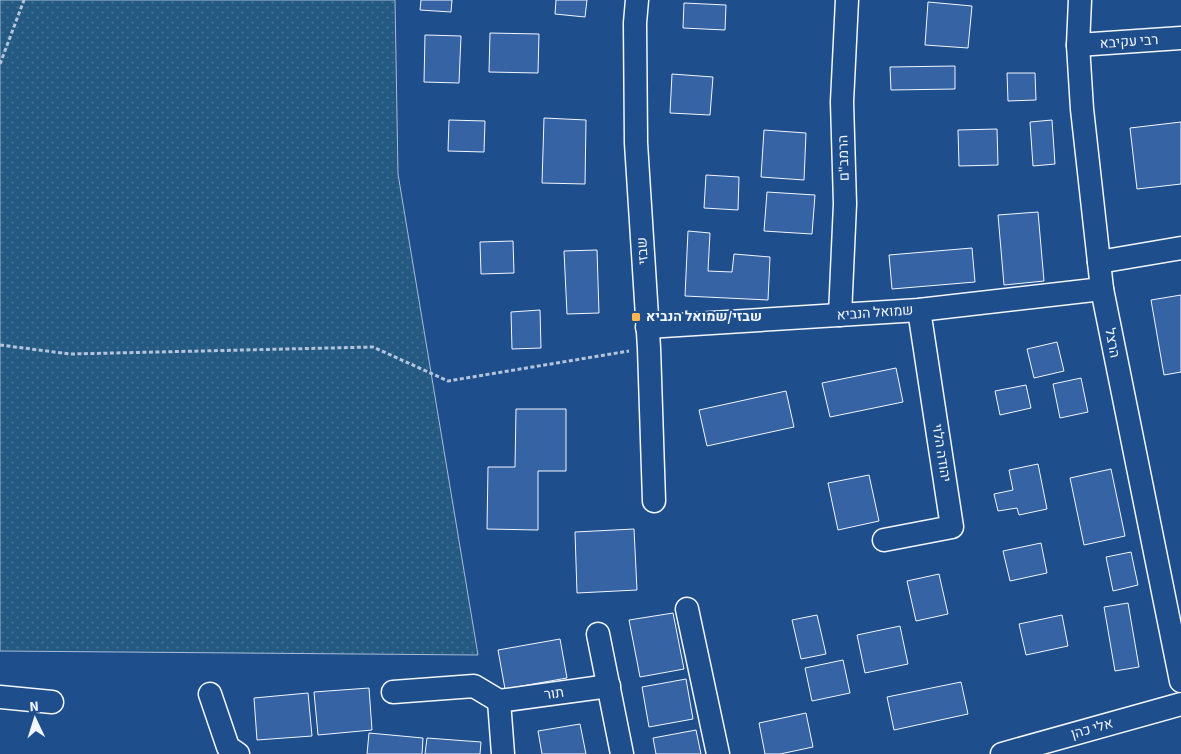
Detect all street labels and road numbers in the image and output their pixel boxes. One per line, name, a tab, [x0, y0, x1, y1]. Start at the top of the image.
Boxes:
street label: רבי עקיבא	[1099, 30, 1159, 54]
street label: הרמב"ם	[833, 135, 855, 181]
street label: שבזי	[632, 237, 654, 265]
street label: שמואל הנביא	[836, 300, 914, 326]
street label: הרצל	[1099, 326, 1125, 360]
street label: יהודה הלוי	[927, 422, 955, 484]
street label: תור	[543, 683, 565, 705]
street label: אלי כהן	[1069, 713, 1115, 745]

